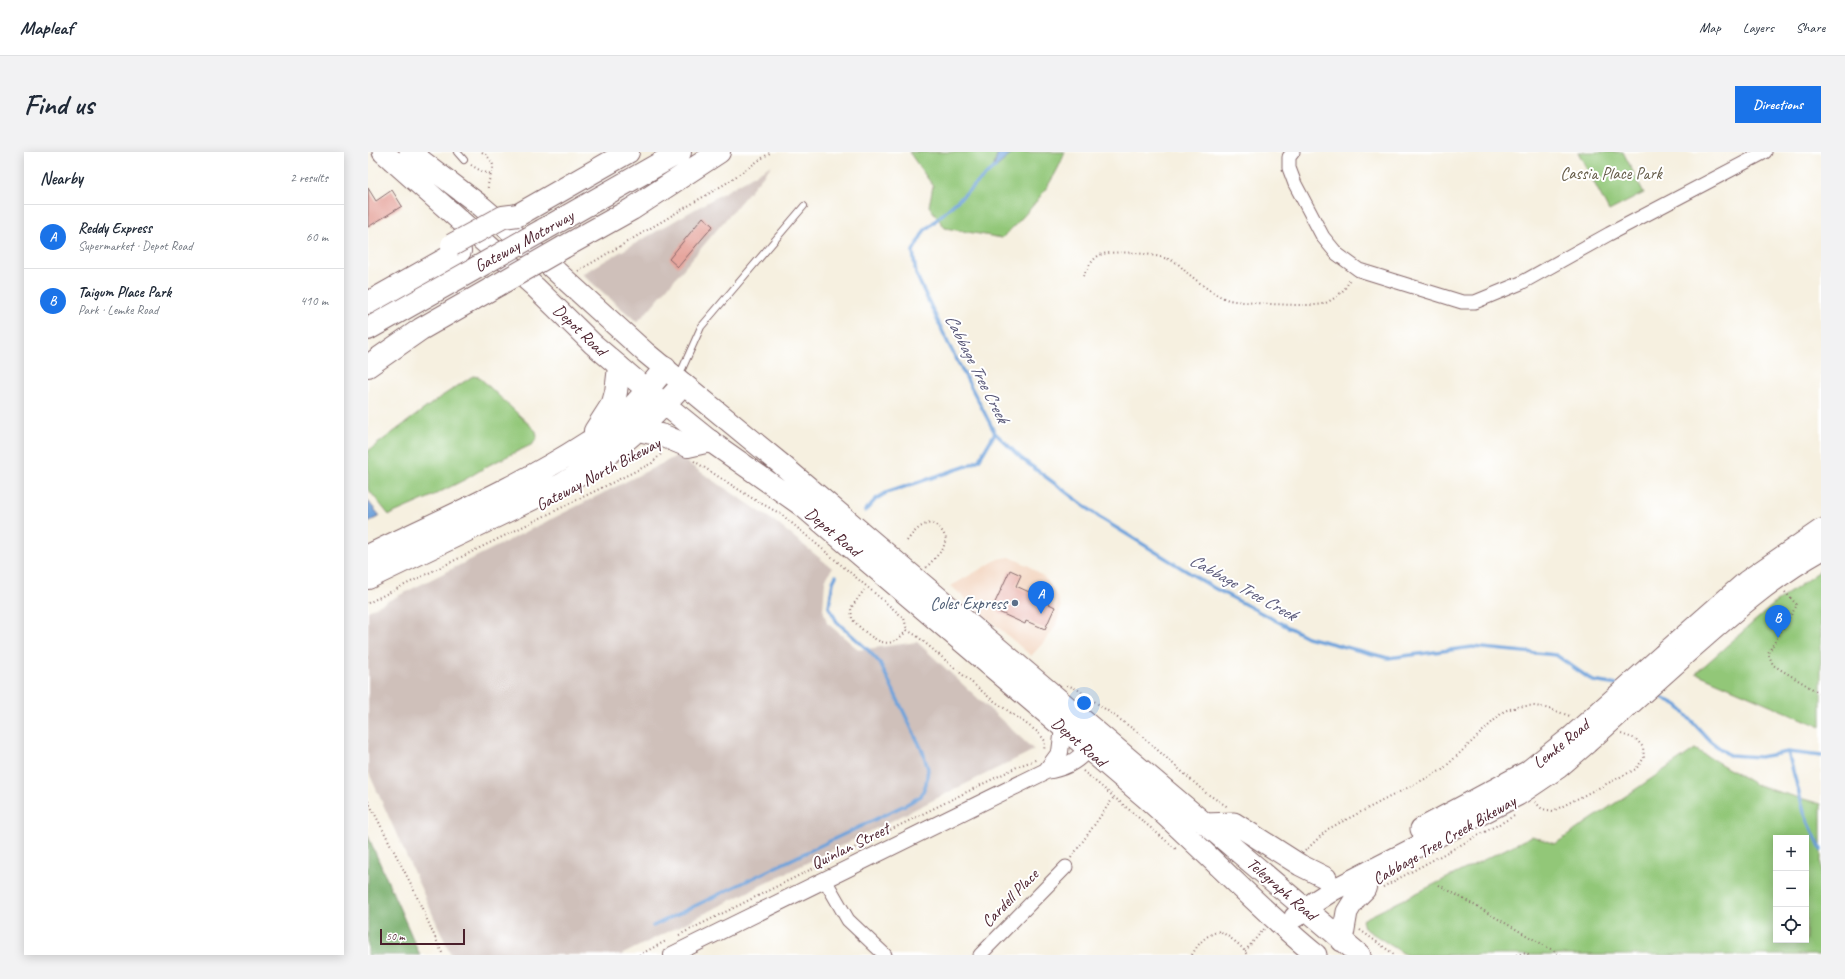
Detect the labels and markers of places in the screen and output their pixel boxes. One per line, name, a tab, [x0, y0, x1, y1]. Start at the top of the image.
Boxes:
pin: A	[1028, 581, 1054, 614]
place label: Coles Express	[930, 593, 1009, 614]
marker: Coles Express	[1010, 598, 1020, 608]
pin: B	[1765, 605, 1791, 638]

